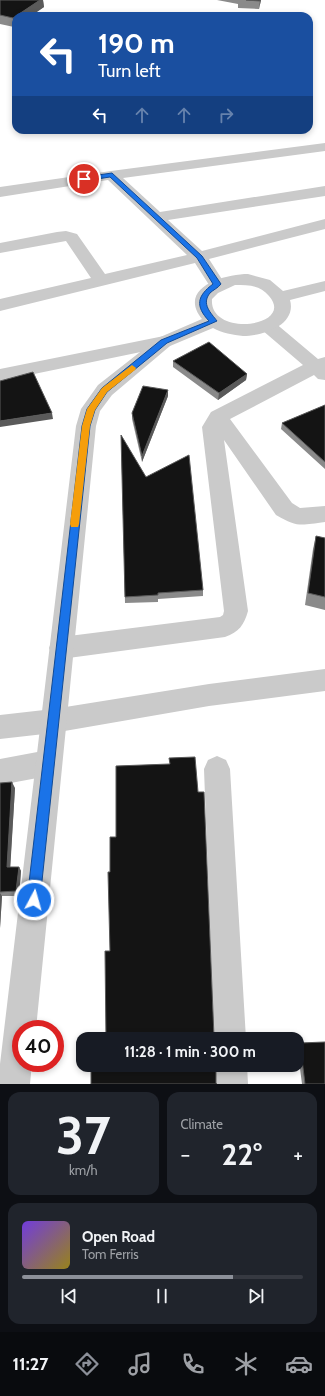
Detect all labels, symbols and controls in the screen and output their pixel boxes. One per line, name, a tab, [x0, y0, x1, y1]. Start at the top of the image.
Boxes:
text: 190 m	[98, 26, 174, 60]
icon: left	[32, 28, 84, 80]
text: Turn left	[98, 60, 161, 82]
icon: left	[89, 104, 111, 126]
icon: ahead	[131, 104, 153, 126]
icon: ahead	[173, 104, 195, 126]
icon: right	[215, 104, 237, 126]
pin	[67, 162, 101, 196]
icon: arrive	[73, 168, 95, 190]
position arrow	[13, 879, 55, 921]
speed limit sign: 40	[12, 1020, 64, 1072]
text: 11:28 · 1 min · 300 m	[124, 1043, 256, 1061]
text: 37	[56, 1104, 111, 1167]
text: Climate	[181, 1116, 223, 1132]
text: 22°	[222, 1136, 262, 1173]
text: −	[181, 1141, 190, 1168]
text: +	[293, 1141, 303, 1168]
text: km/h	[69, 1162, 97, 1178]
text: Open Road	[82, 1228, 155, 1246]
text: Tom Ferris	[82, 1246, 139, 1262]
icon: previous	[58, 1285, 80, 1307]
icon: pause	[151, 1285, 173, 1307]
icon: next	[245, 1285, 267, 1307]
icon: directions	[73, 1350, 101, 1378]
icon: music	[126, 1350, 154, 1378]
icon: phone	[179, 1350, 207, 1378]
icon: climate	[232, 1350, 260, 1378]
icon: car	[285, 1350, 313, 1378]
text: 11:27	[12, 1353, 48, 1375]

